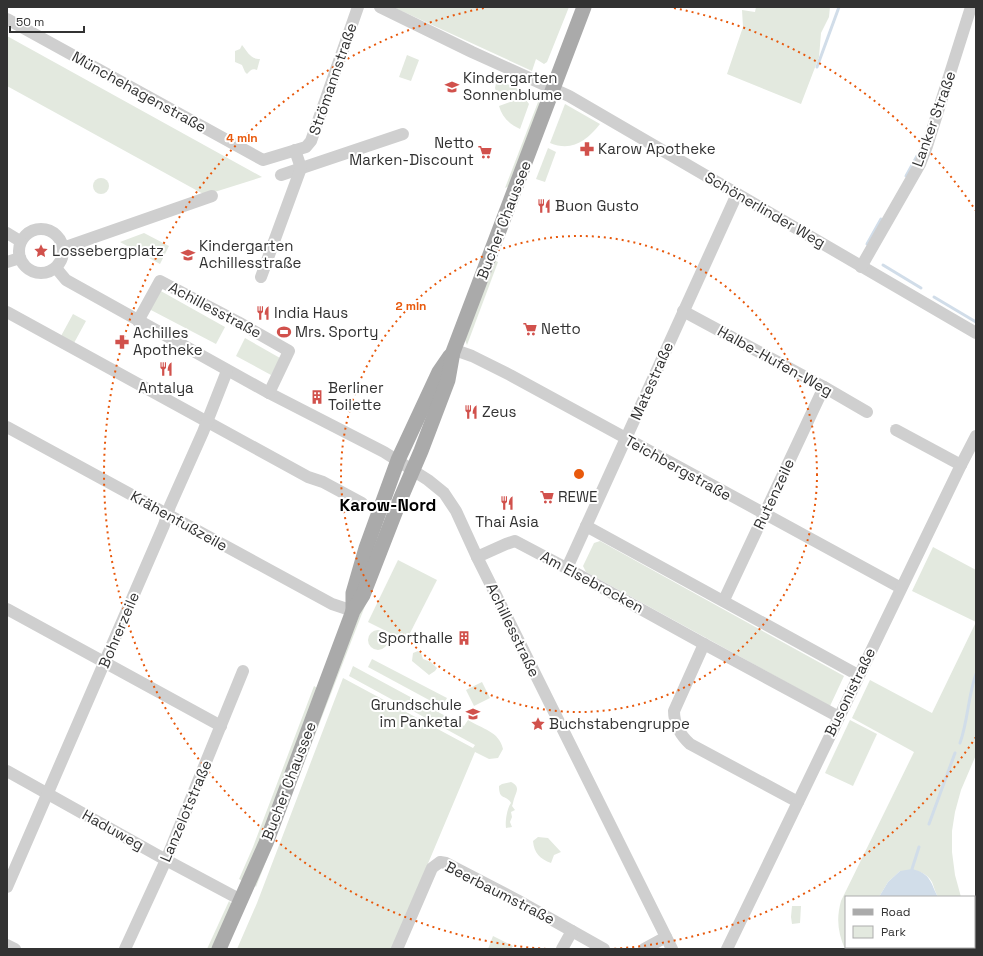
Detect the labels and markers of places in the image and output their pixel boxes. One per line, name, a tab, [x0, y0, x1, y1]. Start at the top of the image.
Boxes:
place label: Kindergarten Sonnenblume	[463, 68, 562, 104]
school or university icon: Kindergarten Sonnenblume	[444, 79, 460, 95]
place label: Netto Marken-Discount	[349, 133, 474, 169]
place label: Karow Apotheke	[598, 139, 716, 158]
pharmacy icon: Karow Apotheke	[579, 141, 595, 157]
supermarket icon: Netto Marken-Discount	[477, 144, 493, 160]
place label: Buon Gusto	[555, 196, 639, 215]
restaurant icon: Buon Gusto	[536, 198, 552, 214]
place label: Kindergarten Achillesstraße	[199, 236, 302, 272]
place label: Lossebergplatz	[52, 241, 164, 260]
place icon: Lossebergplatz	[33, 243, 49, 259]
school or university icon: Kindergarten Achillesstraße	[180, 247, 196, 263]
place label: India Haus	[274, 303, 348, 322]
restaurant icon: India Haus	[255, 305, 271, 321]
place label: Netto	[541, 319, 581, 338]
supermarket icon: Netto	[522, 321, 538, 337]
place label: Mrs. Sporty	[295, 322, 378, 341]
place label: Achilles Apotheke	[133, 323, 203, 359]
sports icon: Mrs. Sporty	[276, 324, 292, 340]
pharmacy icon: Achilles Apotheke	[114, 334, 130, 350]
restaurant icon: Antalya	[158, 361, 174, 377]
place label: Antalya	[138, 378, 194, 397]
place label: Berliner Toilette	[328, 378, 384, 414]
building icon: Berliner Toilette	[309, 389, 325, 405]
place label: Zeus	[482, 402, 516, 421]
restaurant icon: Zeus	[463, 404, 479, 420]
centre of rings	[572, 467, 586, 481]
place label: REWE	[558, 487, 597, 506]
supermarket icon: REWE	[539, 489, 555, 505]
restaurant icon: Thai Asia	[499, 495, 515, 511]
place label: Thai Asia	[475, 512, 539, 531]
place label: Sporthalle	[378, 628, 453, 647]
building icon: Sporthalle	[456, 630, 472, 646]
place label: Grundschule im Panketal	[371, 695, 462, 731]
school or university icon: Grundschule im Panketal	[465, 706, 481, 722]
place label: Buchstabengruppe	[549, 714, 690, 733]
place icon: Buchstabengruppe	[530, 716, 546, 732]

